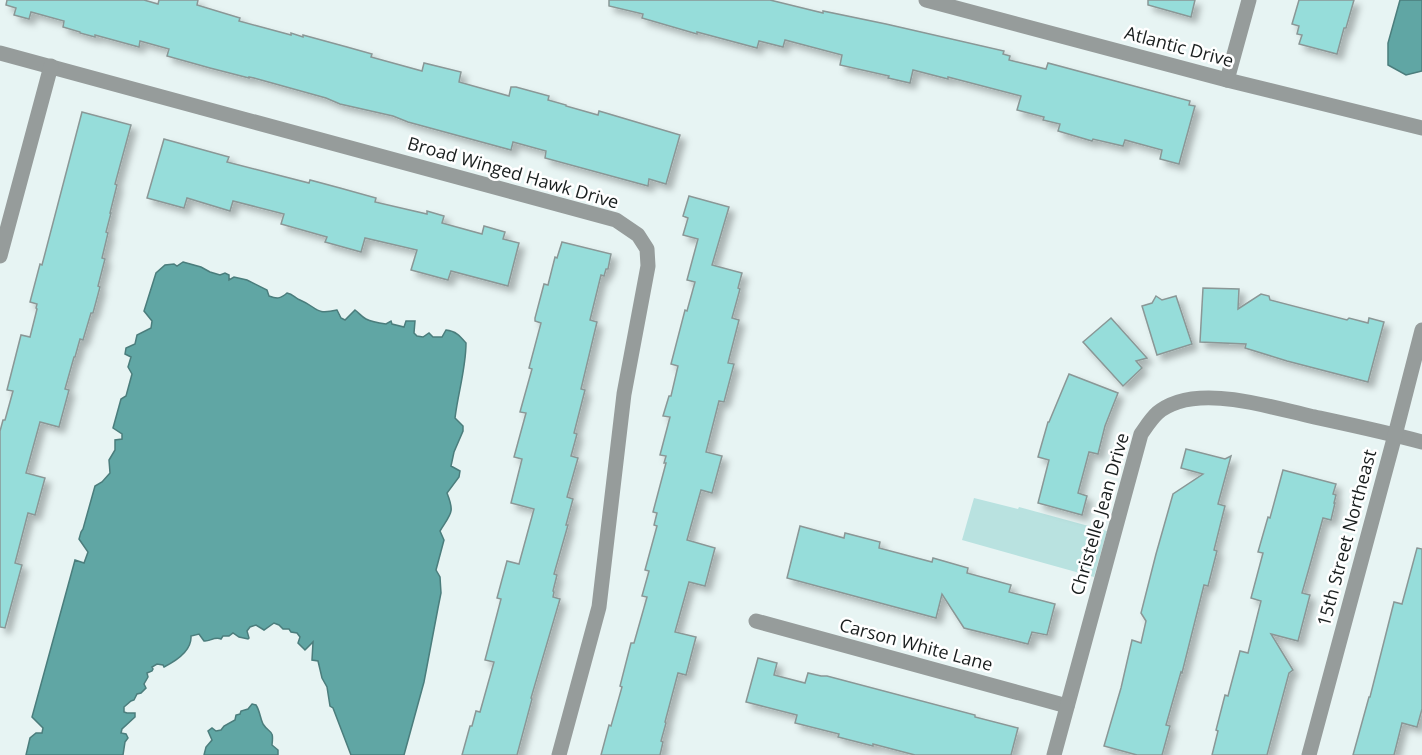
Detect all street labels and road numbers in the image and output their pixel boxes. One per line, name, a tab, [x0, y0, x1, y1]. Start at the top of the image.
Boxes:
street label: Atlantic Drive	[1122, 20, 1236, 72]
street label: Broad Winged Hawk Drive	[405, 130, 622, 214]
street label: Christelle Jean Drive	[1064, 430, 1134, 598]
street label: 15th Street Northeast	[1311, 447, 1381, 629]
street label: Carson White Lane	[837, 612, 996, 676]

